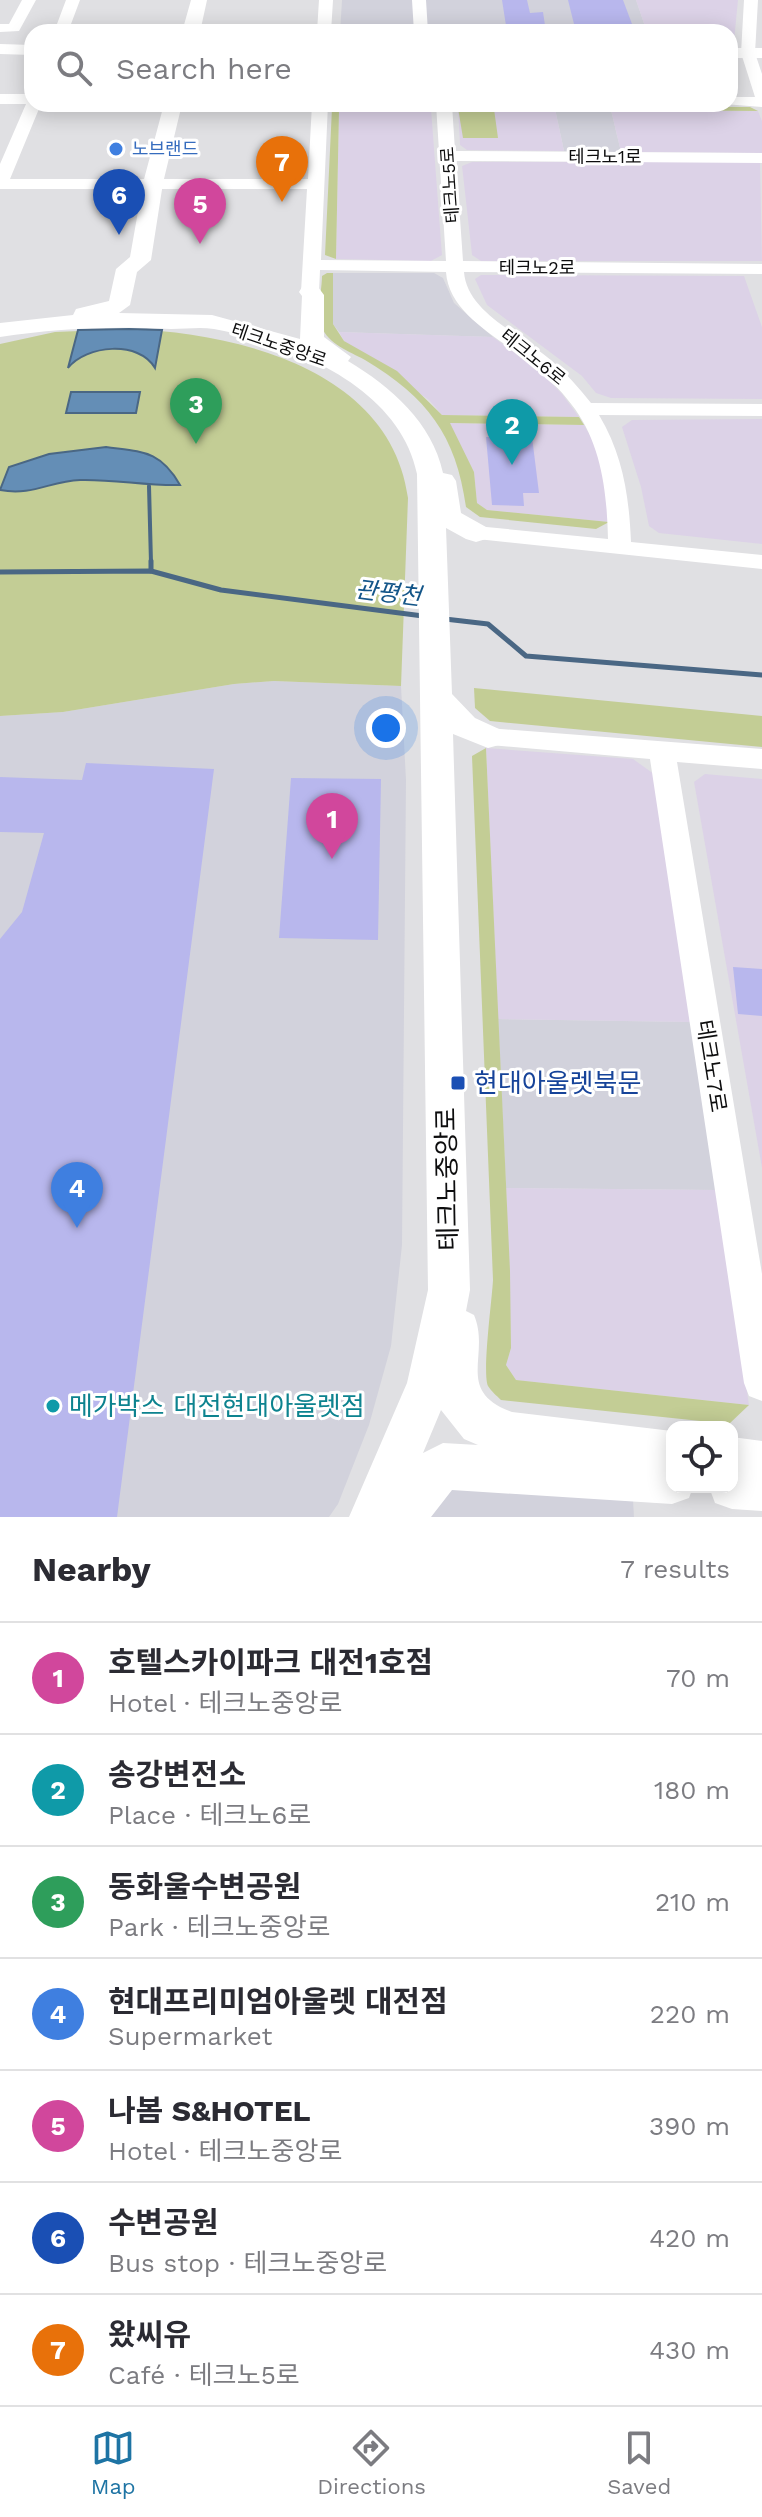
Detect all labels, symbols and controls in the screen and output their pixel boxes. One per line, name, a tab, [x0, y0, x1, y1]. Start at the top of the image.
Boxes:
search box	[24, 24, 738, 112]
icon: search	[52, 46, 96, 90]
text: Search here	[116, 51, 292, 86]
pin: 7	[256, 136, 308, 202]
place label: 노브랜드	[132, 138, 198, 159]
marker: 노브랜드	[107, 140, 125, 158]
street label: 테크노5로	[436, 146, 463, 224]
street label: 테크노1로	[568, 146, 642, 167]
pin: 6	[93, 169, 145, 235]
pin: 5	[174, 178, 226, 244]
street label: 테크노2로	[499, 257, 575, 278]
street label: 테크노중앙로	[229, 318, 330, 371]
street label: 테크노6로	[497, 324, 570, 389]
pin: 3	[170, 378, 222, 444]
pin: 2	[486, 399, 538, 465]
water label: 관평천	[353, 575, 425, 611]
your location	[366, 708, 406, 748]
pin: 1	[306, 793, 358, 859]
street label: 테크노7로	[692, 1018, 731, 1114]
place label: 현대아울렛북문	[474, 1068, 641, 1098]
marker: 현대아울렛북문	[449, 1074, 467, 1092]
street label: 테크노중앙로	[431, 1107, 463, 1251]
pin: 4	[51, 1162, 103, 1228]
place label: 메가박스 대전현대아울렛점	[69, 1391, 365, 1421]
marker: 메가박스 대전현대아울렛점	[44, 1397, 62, 1415]
map controls	[666, 1421, 738, 1493]
button: locate	[666, 1421, 738, 1493]
text: Nearby	[32, 1549, 151, 1589]
text: 7 results	[620, 1554, 730, 1584]
text: 호텔스카이파크 대전1호점	[108, 1645, 433, 1680]
text: 1	[52, 1663, 64, 1693]
text: 70 m	[666, 1663, 730, 1693]
text: Hotel · 테크노중앙로	[108, 1688, 342, 1718]
text: 송강변전소	[108, 1757, 246, 1792]
text: 2	[50, 1775, 66, 1805]
text: 180 m	[654, 1775, 730, 1805]
text: Place · 테크노6로	[108, 1800, 311, 1830]
text: 동화울수변공원	[108, 1869, 301, 1904]
text: 3	[50, 1887, 66, 1917]
text: 210 m	[655, 1887, 730, 1917]
text: Park · 테크노중앙로	[108, 1912, 330, 1942]
text: 현대프리미엄아울렛 대전점	[108, 1984, 448, 2019]
text: 4	[50, 1999, 66, 2029]
text: 220 m	[650, 1999, 730, 2029]
text: Supermarket	[108, 2021, 272, 2051]
text: 나봄 S&HOTEL	[108, 2093, 311, 2128]
text: 5	[50, 2111, 66, 2141]
text: 390 m	[649, 2111, 730, 2141]
text: Hotel · 테크노중앙로	[108, 2136, 342, 2166]
text: 수변공원	[108, 2205, 218, 2240]
text: 6	[50, 2223, 66, 2253]
text: 420 m	[649, 2223, 730, 2253]
text: Bus stop · 테크노중앙로	[108, 2248, 387, 2278]
text: 왔씨유	[108, 2317, 191, 2352]
text: 7	[50, 2335, 66, 2365]
text: 430 m	[649, 2335, 730, 2365]
text: Café · 테크노5로	[108, 2360, 300, 2390]
tab: Map	[91, 2426, 136, 2499]
tab: Directions	[317, 2426, 426, 2499]
tab: Saved	[607, 2426, 671, 2499]

